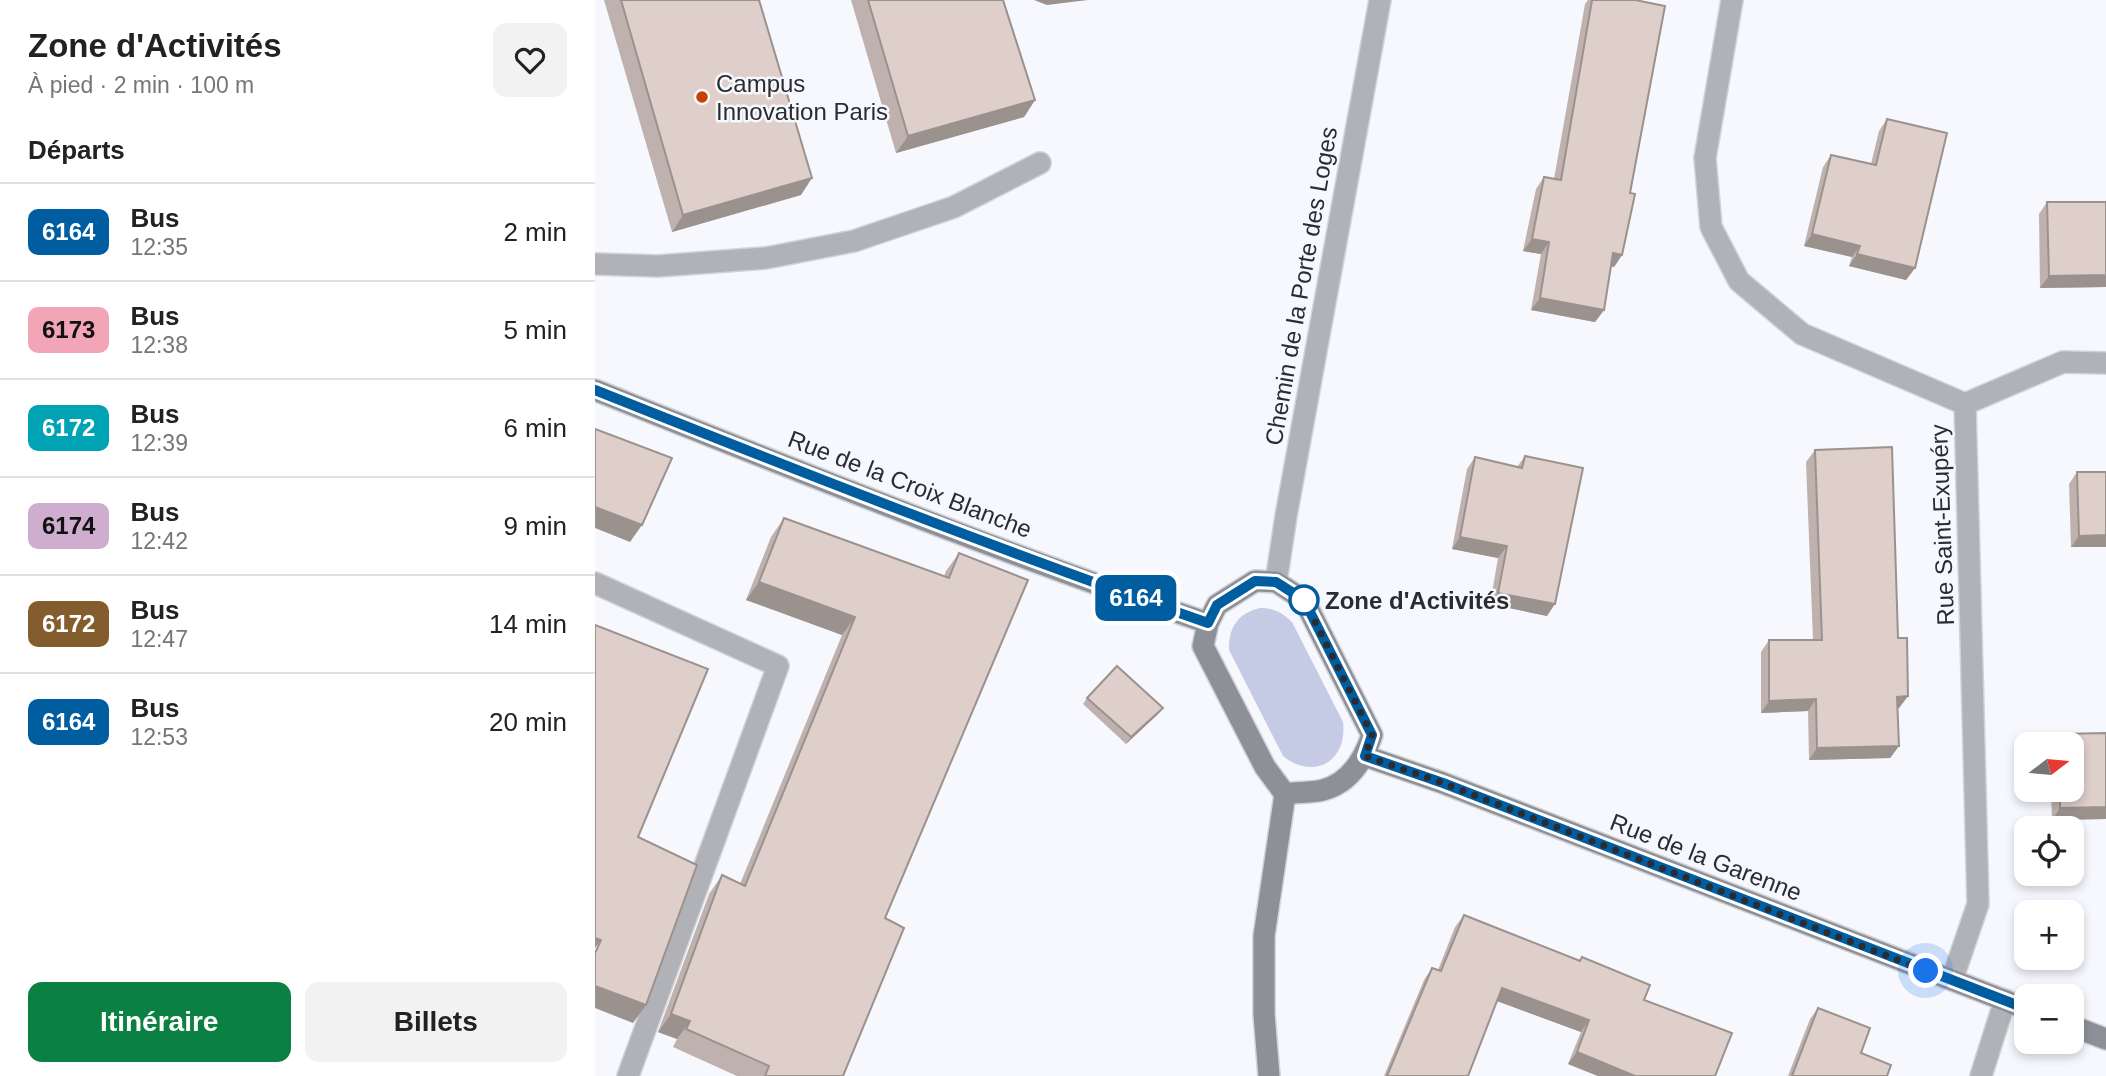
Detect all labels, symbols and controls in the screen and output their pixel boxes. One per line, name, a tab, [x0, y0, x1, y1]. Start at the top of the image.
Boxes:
button: heart	[493, 23, 567, 97]
text: Zone d'Activités	[28, 27, 282, 64]
place label: Campus Innovation Paris	[716, 70, 888, 125]
text: À pied · 2 min · 100 m	[28, 72, 254, 98]
marker: Campus Innovation Paris	[694, 89, 710, 105]
street label: Chemin de la Porte des Loges	[1260, 125, 1342, 447]
text: Départs	[28, 135, 125, 165]
text: Bus	[130, 203, 180, 233]
text: 2 min	[503, 217, 567, 247]
text: 6164	[42, 218, 95, 245]
text: 12:35	[130, 234, 188, 260]
text: Bus	[130, 301, 180, 331]
text: 5 min	[503, 315, 567, 345]
text: 6173	[42, 316, 95, 343]
text: 12:38	[130, 332, 188, 358]
text: Bus	[130, 399, 180, 429]
text: 6 min	[503, 413, 567, 443]
text: 6172	[42, 414, 95, 441]
street label: Rue Saint-Exupéry	[1925, 424, 1959, 626]
street label: Rue de la Croix Blanche	[784, 425, 1036, 543]
text: 12:39	[130, 430, 188, 456]
text: Bus	[130, 497, 180, 527]
text: 9 min	[503, 511, 567, 541]
text: 6174	[42, 512, 95, 539]
text: 12:42	[130, 528, 188, 554]
line badge: 6164	[1087, 575, 1185, 621]
text: 6164	[1109, 584, 1163, 611]
marker: Zone d'Activités	[1289, 585, 1319, 615]
place label: Zone d'Activités	[1325, 587, 1509, 614]
text: Bus	[130, 595, 180, 625]
text: 14 min	[489, 609, 567, 639]
text: 6172	[42, 610, 95, 637]
text: 12:47	[130, 626, 188, 652]
text: Bus	[130, 693, 180, 723]
text: 20 min	[489, 707, 567, 737]
text: 6164	[42, 708, 95, 735]
text: 12:53	[130, 724, 188, 750]
north arrow	[2014, 732, 2084, 802]
map controls	[2014, 732, 2084, 1054]
street label: Rue de la Garenne	[1606, 808, 1806, 906]
button: locate	[2014, 816, 2084, 886]
button: +	[2014, 900, 2084, 970]
your location	[1908, 953, 1943, 988]
button: Itinéraire	[28, 982, 291, 1062]
button: Billets	[305, 982, 567, 1062]
button: −	[2014, 984, 2084, 1054]

